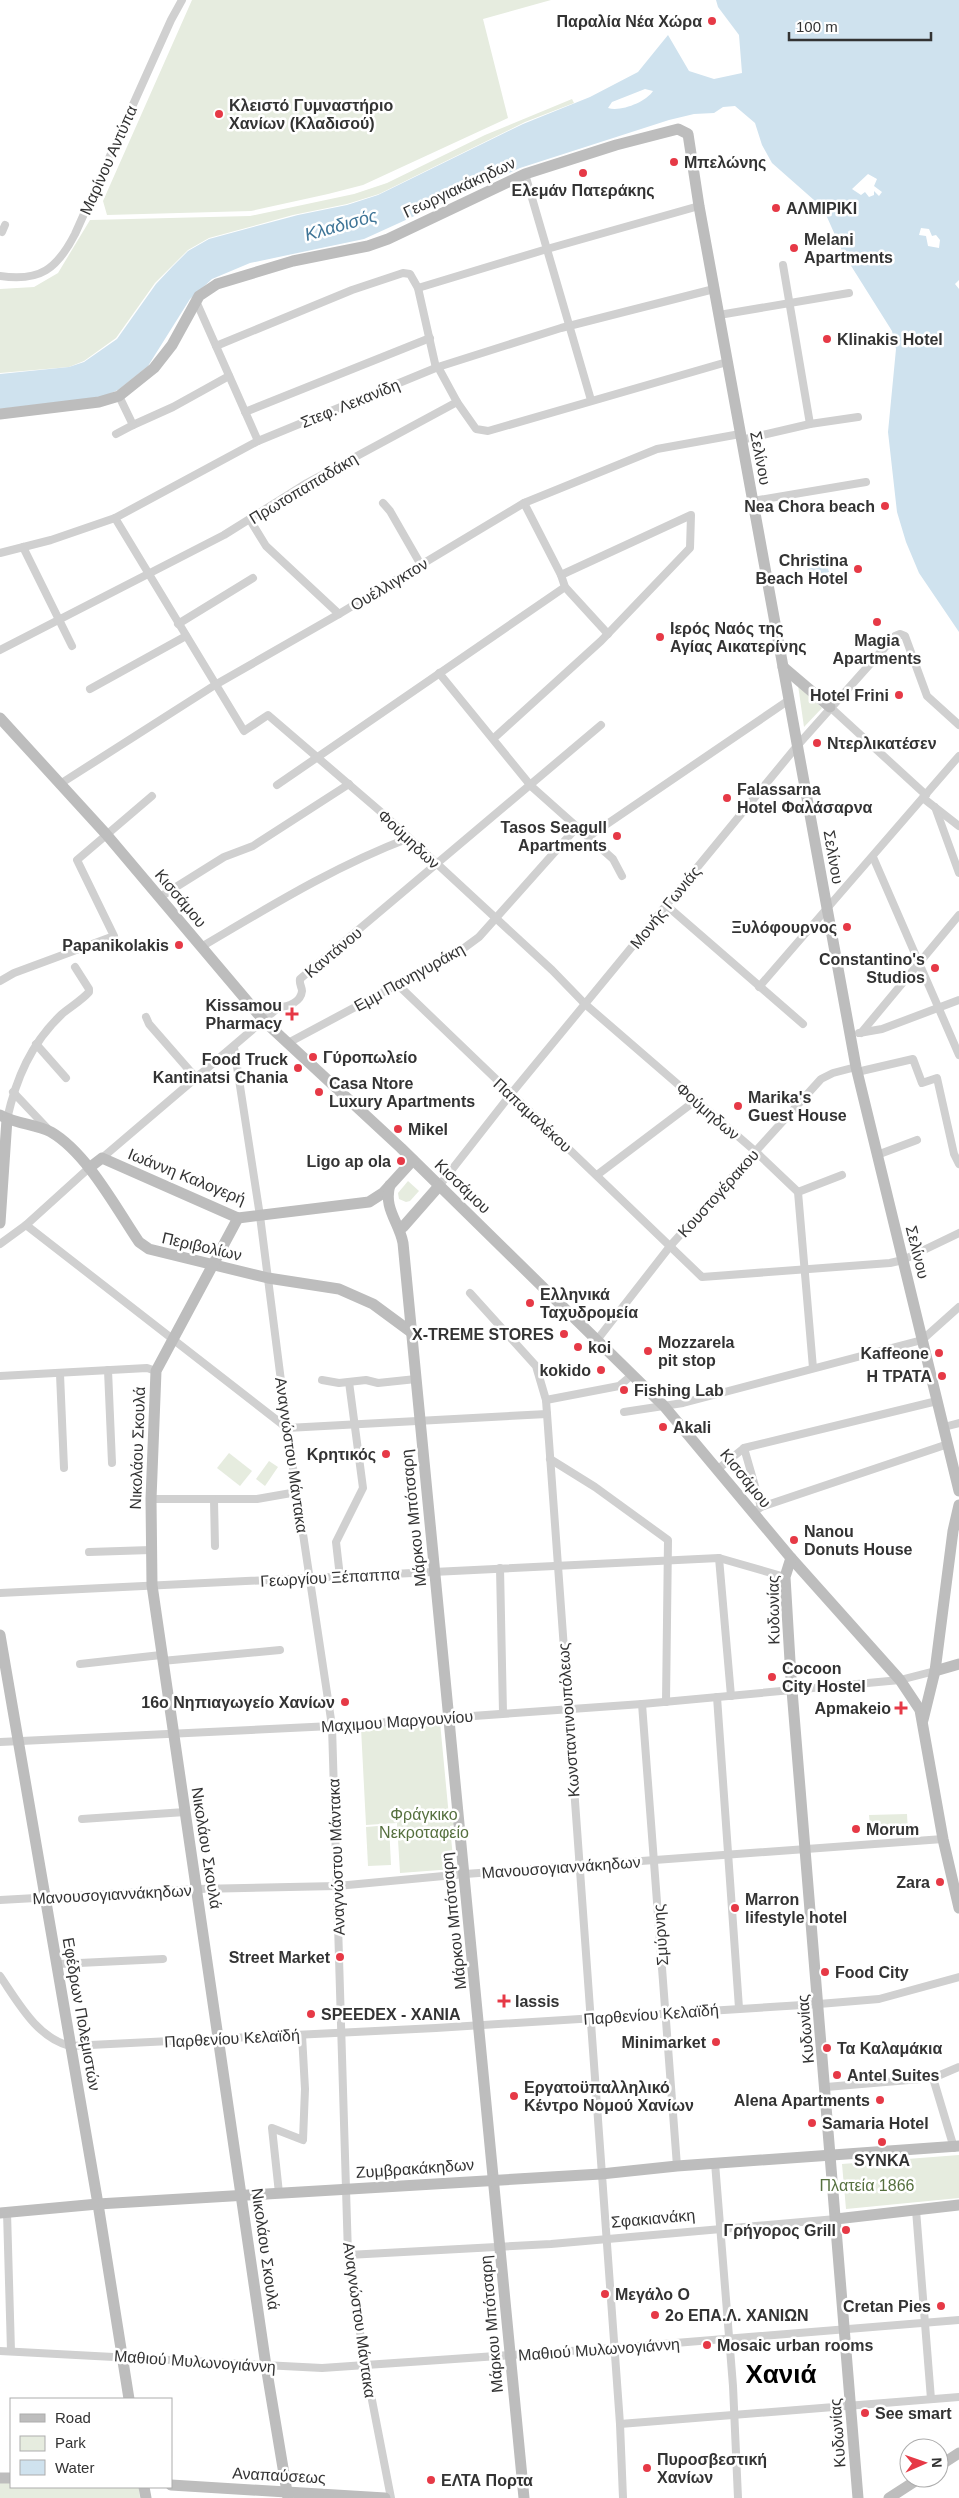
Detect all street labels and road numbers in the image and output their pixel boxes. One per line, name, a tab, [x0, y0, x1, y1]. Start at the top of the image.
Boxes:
street label: Μαρίνου Αντύπα	[77, 103, 140, 218]
street label: Γεωργιακάκηδων	[400, 154, 518, 221]
street label: Στεφ. Λεκανίδη	[298, 376, 402, 431]
street label: Σελίνου	[747, 430, 774, 486]
street label: Πρωτοπαπαδάκη	[246, 450, 360, 527]
street label: Ουέλλιγκτον	[348, 555, 431, 614]
street label: Φούμηδων	[374, 807, 443, 872]
street label: Σελίνου	[820, 829, 847, 885]
street label: Μονής Γωνιάς	[627, 862, 704, 952]
street label: Κισσάμου	[152, 866, 210, 931]
street label: Καντάνου	[302, 924, 365, 981]
street label: Εμμ Πανηγυράκη	[351, 940, 467, 1015]
street label: Παπαμαλέκου	[490, 1075, 575, 1156]
street label: Φούμηδων	[673, 1079, 743, 1143]
street label: Ιωάννη Καλογερή	[126, 1145, 248, 1208]
street label: Κουστογέρακου	[675, 1146, 762, 1241]
street label: Κισσάμου	[432, 1156, 494, 1217]
street label: Σελίνου	[903, 1224, 932, 1280]
street label: Περιβολίων	[160, 1229, 243, 1264]
street label: Αναγνώστου Μάντακα	[272, 1376, 311, 1534]
street label: Νικολάου Σκουλά	[127, 1386, 148, 1510]
street label: Κισσάμου	[717, 1446, 774, 1511]
street label: Μάρκου Μπότσαρη	[398, 1449, 429, 1587]
street label: Γεωργίου Ξέπαππα	[260, 1565, 400, 1590]
street label: Κυδωνίας	[764, 1575, 783, 1645]
street label: Κωνσταντινουπόλεως	[555, 1642, 582, 1798]
street label: Μαχιμου Mαργουνίου	[320, 1708, 474, 1735]
street label: Αναγνώστου Μάντακα	[325, 1778, 348, 1936]
street label: Νικολάου Σκουλά	[188, 1786, 225, 1910]
street label: Μάρκου Μπότσαρη	[438, 1852, 469, 1990]
street label: Μανουσογιαννάκηδων	[481, 1853, 641, 1882]
street label: Μανουσογιαννάκηδων	[32, 1882, 192, 1907]
street label: Σμύρνης	[650, 1903, 671, 1966]
street label: Εφέδρων Πολεμιστών	[60, 1936, 103, 2092]
street label: Κυδωνίας	[794, 1993, 817, 2064]
street label: Παρθενίου Κελαϊδή	[583, 2001, 719, 2028]
street label: Παρθενίου Κελαϊδή	[164, 2026, 300, 2051]
street label: Ζυμβρακάκηδων	[355, 2156, 475, 2181]
street label: Νικολάου Σκουλά	[249, 2187, 282, 2311]
street label: Σφακιανάκη	[610, 2206, 696, 2231]
street label: Αναγνώστου Μάντακα	[340, 2241, 379, 2399]
street label: Μάρκου Μπότσαρη	[477, 2255, 506, 2393]
street label: Μαθιού Μυλωνογιάννη	[518, 2335, 680, 2364]
street label: Μαθιού Μυλωνογιάννη	[114, 2347, 276, 2376]
street label: Κυδωνίας	[827, 2398, 848, 2468]
street label: Αναπαύσεως	[232, 2465, 326, 2486]

